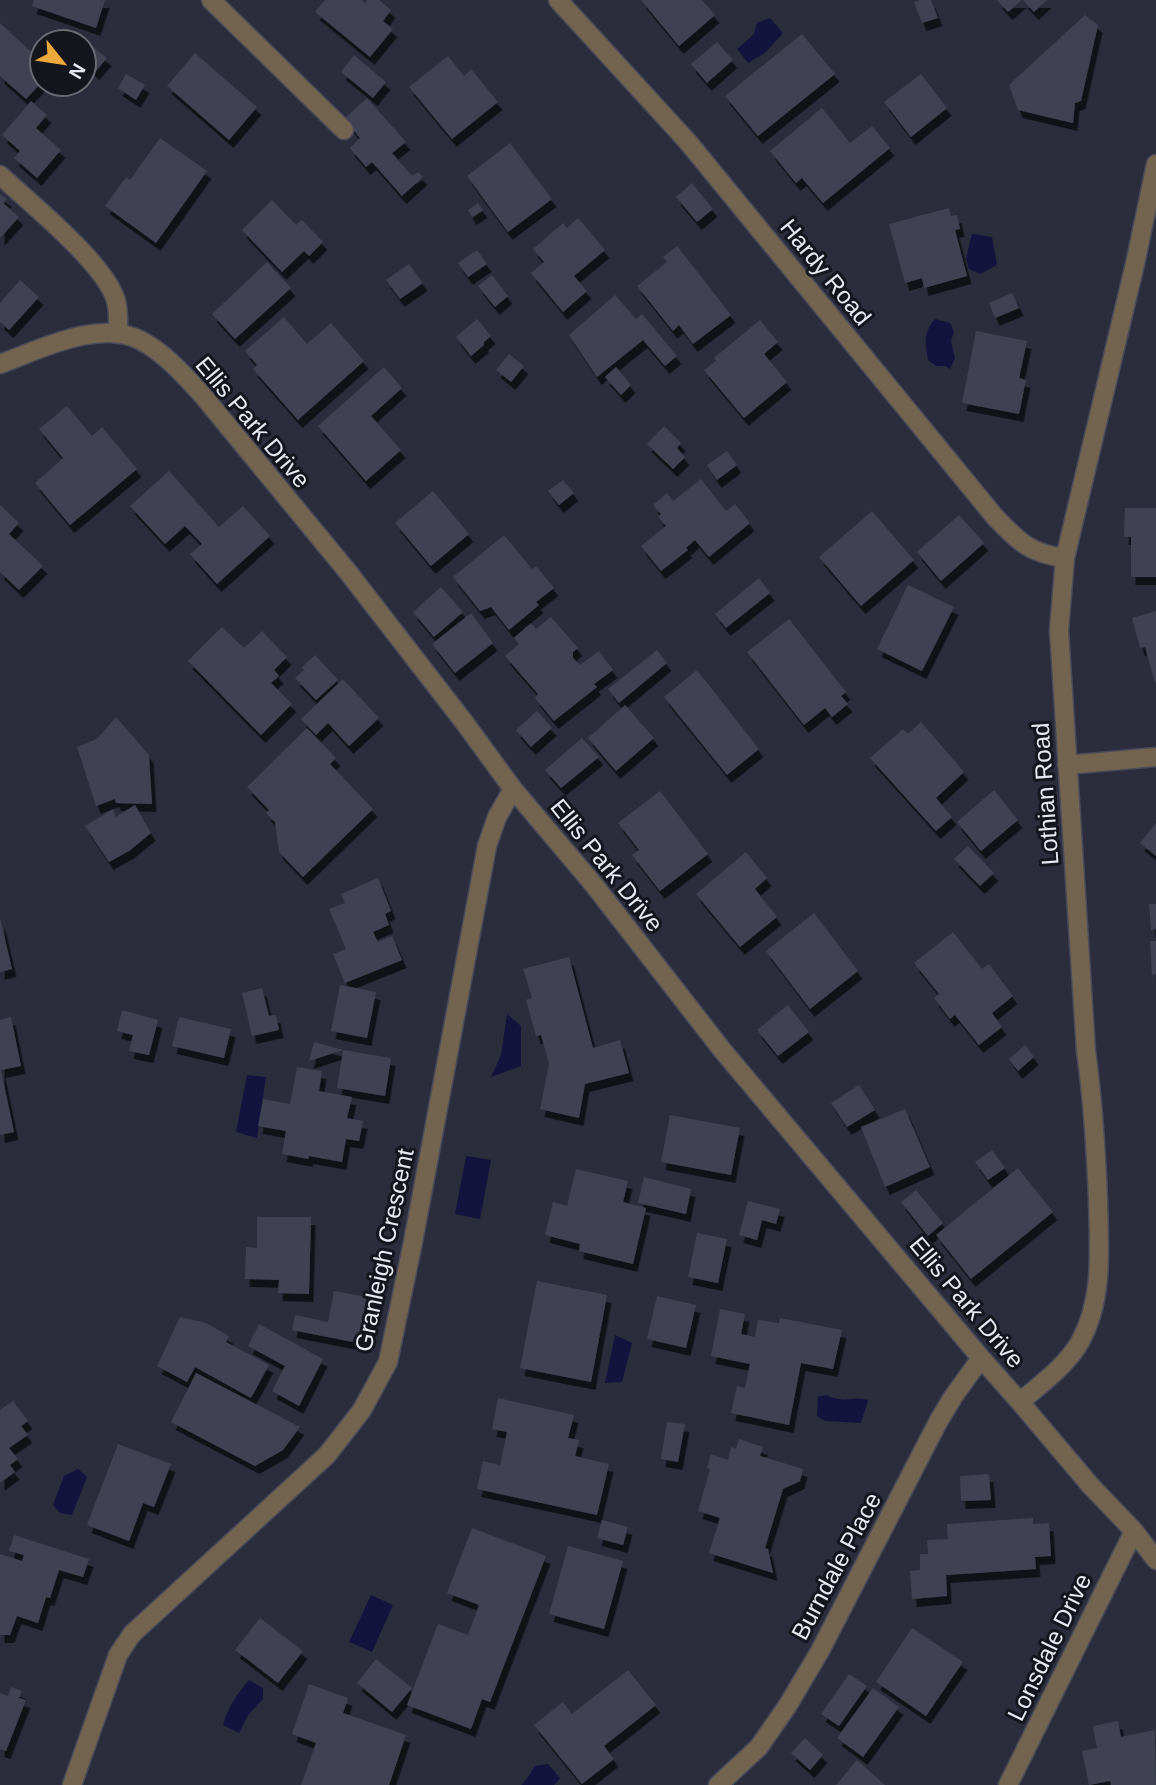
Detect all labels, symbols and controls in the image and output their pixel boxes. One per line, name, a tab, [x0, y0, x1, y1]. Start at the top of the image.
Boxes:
north arrow	[28, 28, 98, 98]
text: N	[65, 60, 90, 82]
street label: Hardy Road	[775, 214, 877, 330]
street label: Ellis Park Drive	[190, 351, 316, 493]
street label: Lothian Road	[1027, 722, 1063, 866]
street label: Ellis Park Drive	[545, 793, 669, 937]
street label: Granleigh Crescent	[349, 1146, 419, 1354]
street label: Ellis Park Drive	[904, 1231, 1030, 1373]
street label: Burndale Place	[786, 1488, 886, 1644]
street label: Lonsdale Drive	[1002, 1569, 1096, 1725]

